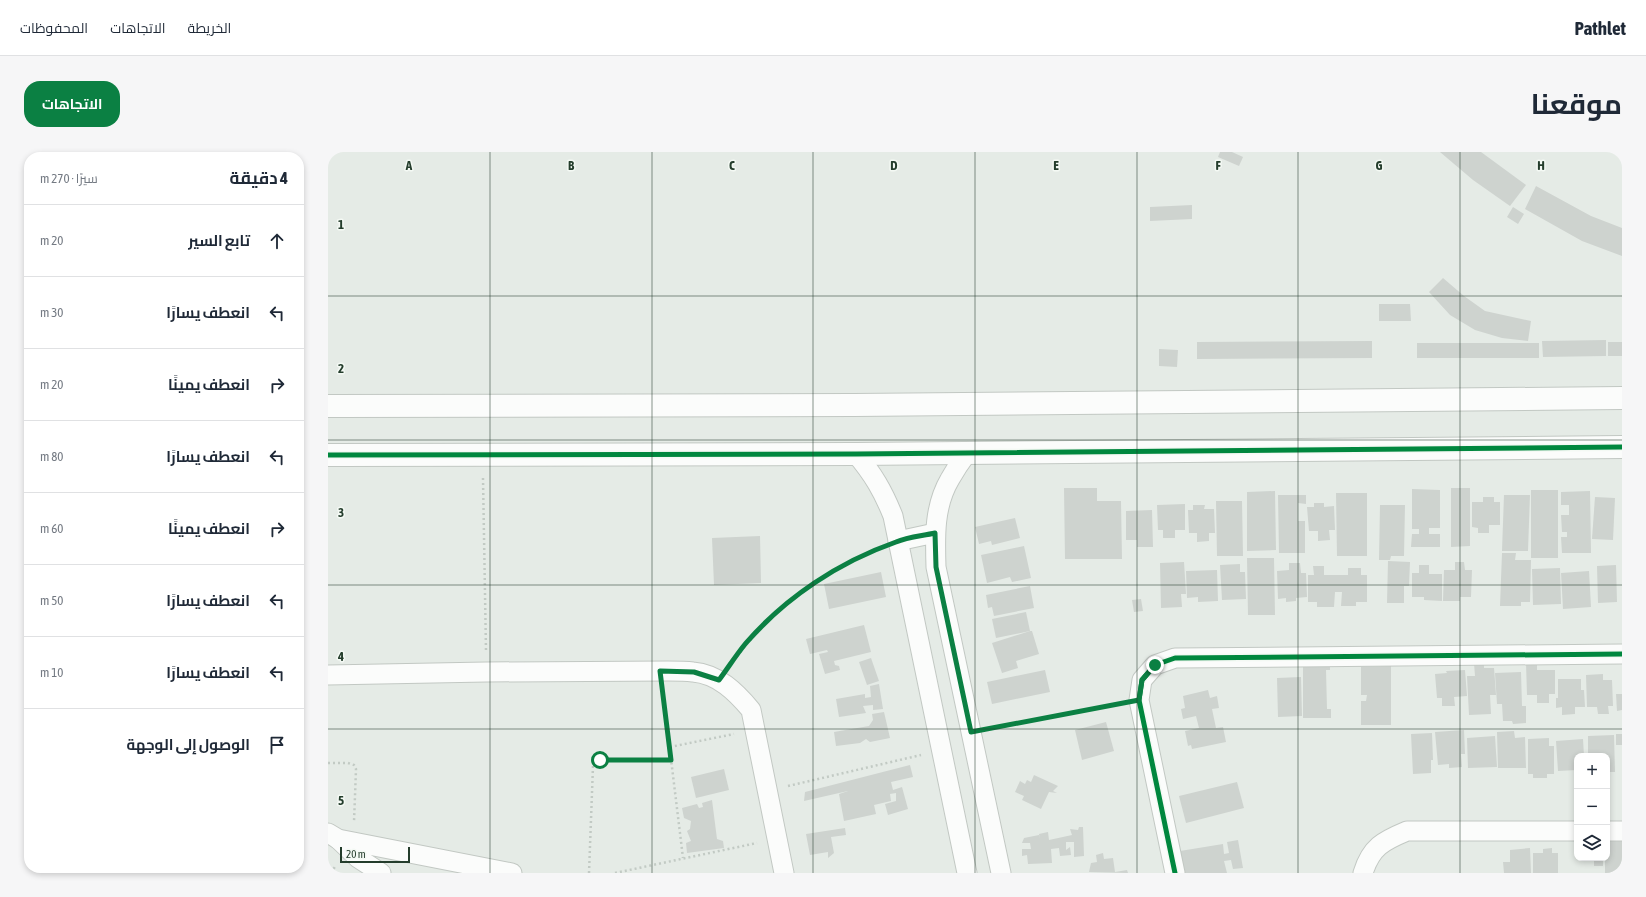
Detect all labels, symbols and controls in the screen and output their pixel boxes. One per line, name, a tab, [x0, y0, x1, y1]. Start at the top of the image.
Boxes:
text: Pathlet	[1575, 17, 1626, 39]
text: المحفوظات	[20, 20, 88, 36]
text: الاتجاهات	[110, 20, 166, 36]
text: الخريطة	[188, 20, 231, 36]
button: الاتجاهات	[24, 81, 120, 127]
text: موقعنا	[1531, 88, 1622, 120]
text: A	[405, 158, 413, 173]
text: B	[568, 158, 575, 173]
text: C	[729, 158, 735, 173]
text: D	[890, 158, 898, 173]
text: E	[1053, 158, 1059, 173]
text: F	[1215, 158, 1221, 173]
text: G	[1376, 158, 1383, 173]
text: H	[1537, 158, 1545, 173]
text: 4 دقيقة	[230, 168, 288, 188]
text: سيرًا · 270 m	[40, 171, 98, 186]
text: 1	[338, 217, 344, 232]
icon: ahead	[266, 230, 288, 252]
text: تابع السير	[188, 232, 250, 249]
text: 20 m	[40, 233, 63, 248]
icon: left	[266, 302, 288, 324]
text: انعطف يسارًا	[166, 304, 250, 321]
text: 30 m	[40, 305, 63, 320]
text: 2	[338, 361, 344, 376]
icon: right	[266, 374, 288, 396]
text: انعطف يمينًا	[168, 376, 250, 393]
text: 20 m	[40, 377, 63, 392]
icon: left	[266, 446, 288, 468]
text: انعطف يسارًا	[166, 448, 250, 465]
text: 80 m	[40, 449, 63, 464]
text: 3	[338, 505, 344, 520]
icon: right	[266, 518, 288, 540]
text: انعطف يمينًا	[168, 520, 250, 537]
text: 60 m	[40, 521, 63, 536]
icon: left	[266, 590, 288, 612]
text: انعطف يسارًا	[166, 592, 250, 609]
text: 50 m	[40, 593, 63, 608]
text: 4	[337, 649, 344, 664]
route end	[1146, 656, 1164, 674]
icon: left	[266, 662, 288, 684]
text: انعطف يسارًا	[166, 664, 250, 681]
text: 10 m	[40, 665, 63, 680]
icon: arrive	[266, 734, 288, 756]
text: الوصول إلى الوجهة	[126, 736, 250, 753]
route start	[591, 751, 609, 769]
map controls	[1574, 753, 1610, 861]
button: +	[1574, 753, 1610, 789]
button: −	[1574, 789, 1610, 825]
text: 5	[338, 793, 344, 808]
button: layers	[1574, 825, 1610, 861]
scale bar	[340, 845, 410, 864]
text: 20 m	[346, 848, 366, 860]

